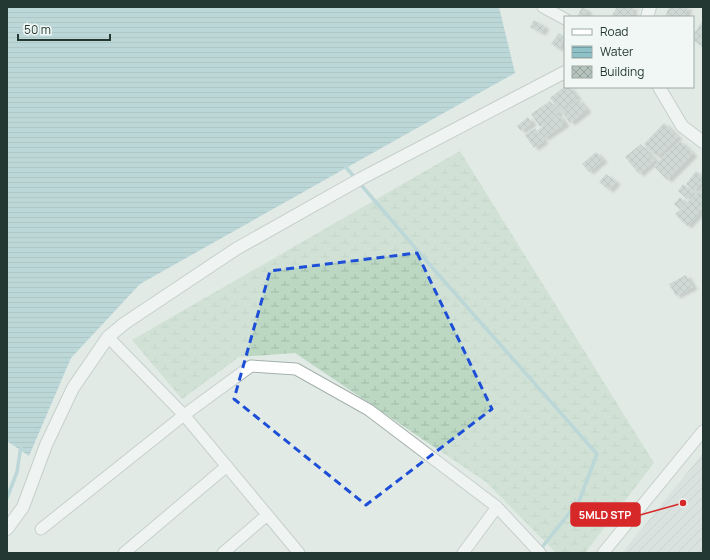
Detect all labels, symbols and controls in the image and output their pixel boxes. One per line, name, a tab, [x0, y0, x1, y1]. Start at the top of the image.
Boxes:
scale bar	[18, 16, 110, 42]
legend	[564, 16, 694, 88]
text: 50 m	[24, 21, 51, 38]
text: Road	[600, 23, 628, 40]
text: Water	[600, 43, 634, 60]
text: Building	[600, 63, 644, 80]
callout: 5MLD STP	[571, 503, 640, 526]
text: 5MLD STP	[579, 507, 631, 522]

